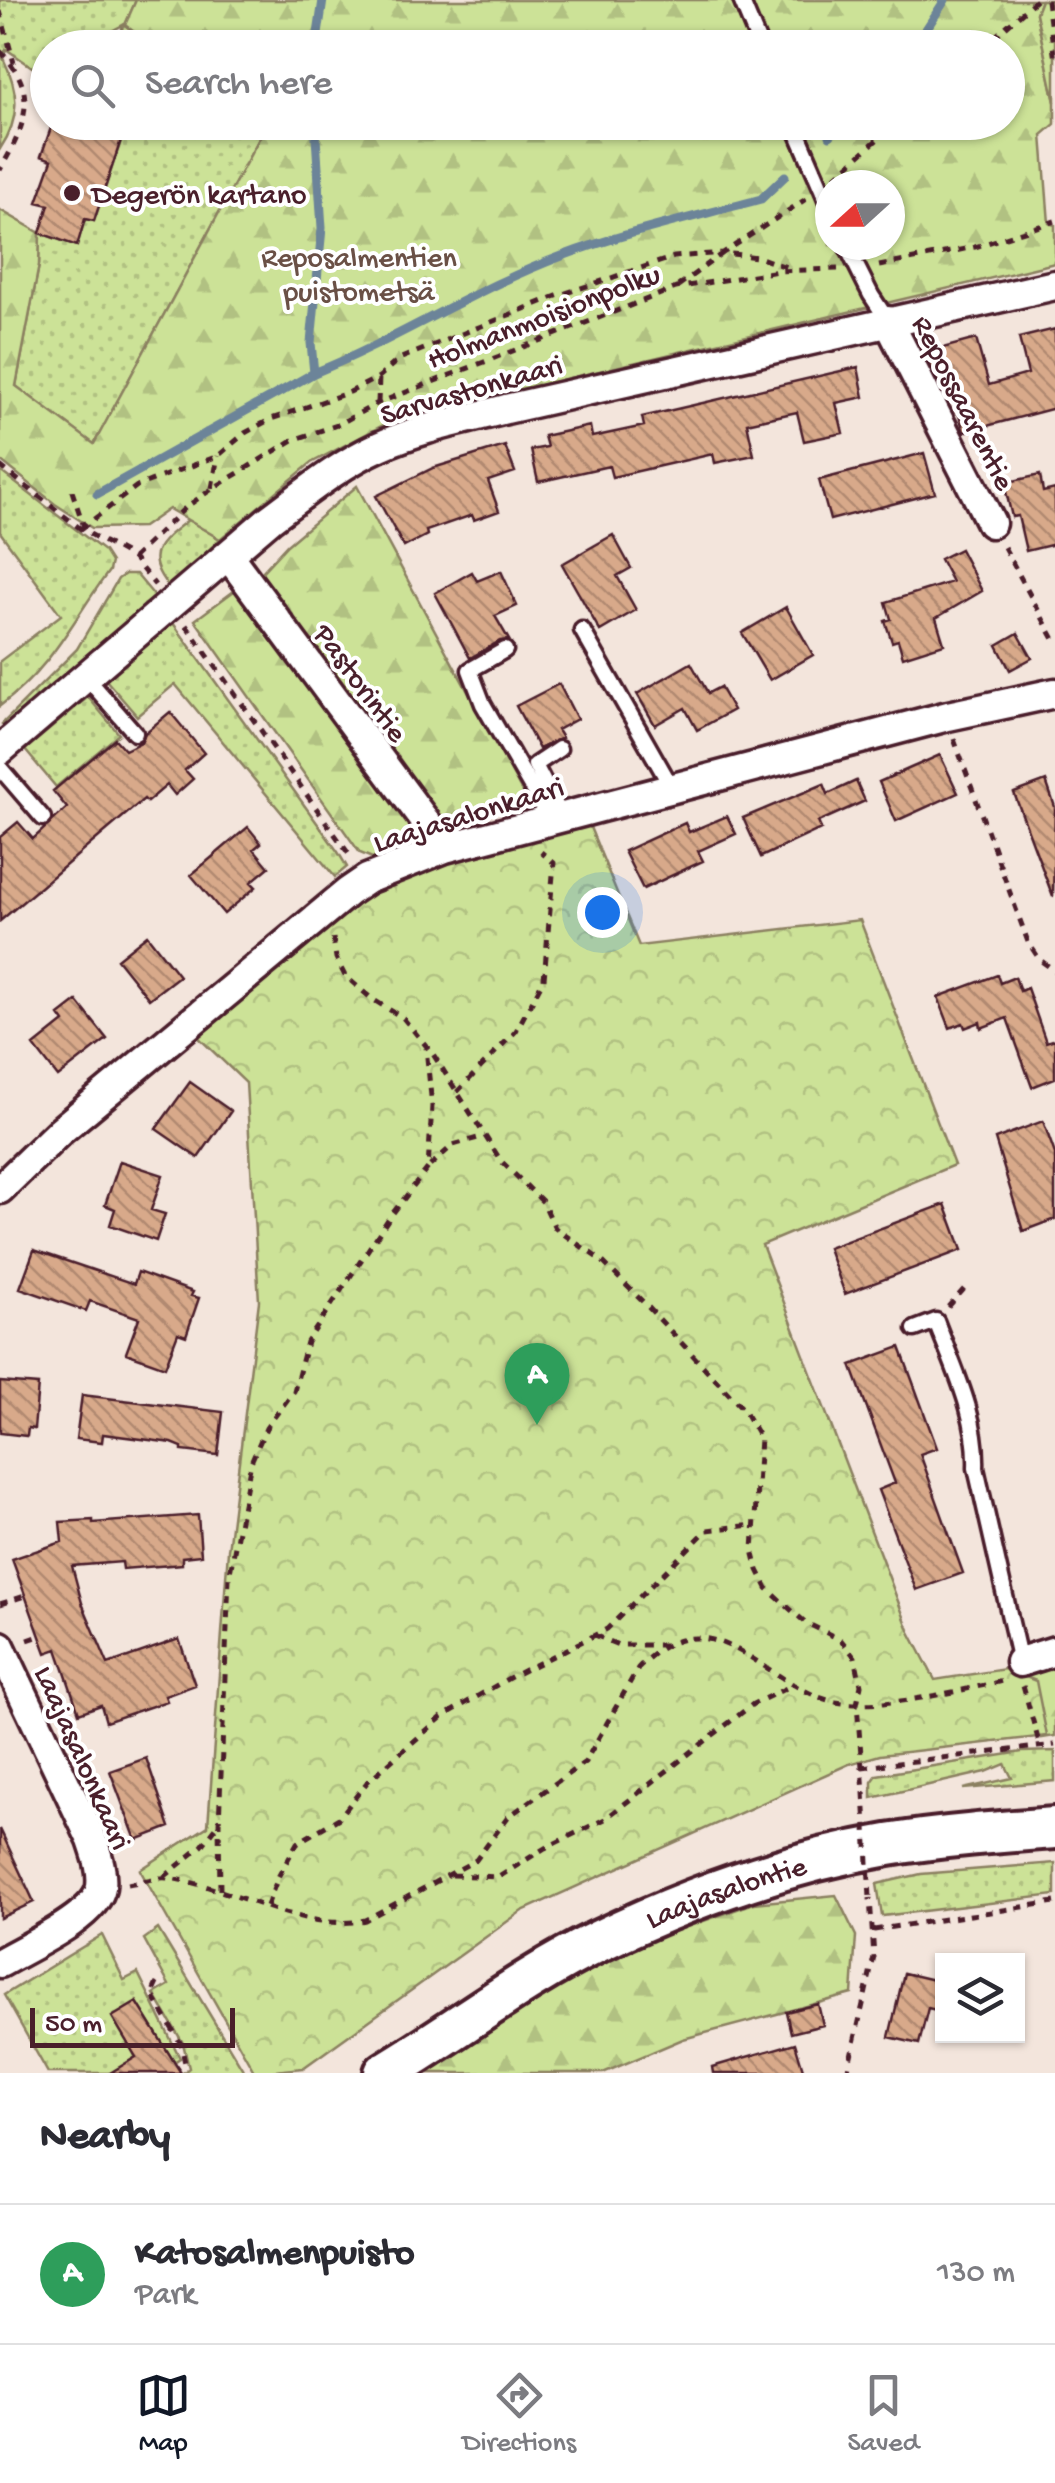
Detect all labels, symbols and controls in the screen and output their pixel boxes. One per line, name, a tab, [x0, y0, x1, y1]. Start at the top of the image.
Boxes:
search box	[30, 30, 1025, 140]
icon: search	[65, 58, 120, 113]
text: Search here	[145, 63, 332, 107]
north arrow	[815, 170, 905, 260]
place label: Degerön kartano	[90, 180, 307, 215]
marker: Degerön kartano	[61, 182, 83, 204]
park label: Reposalmentien puistometsä	[261, 243, 457, 312]
street label: Holmanmoisionpolku	[423, 259, 666, 380]
street label: Repossaarentie	[902, 311, 1020, 498]
street label: Sarvastonkaari	[377, 350, 567, 435]
street label: Pastorintie	[303, 618, 413, 751]
street label: Laajasalonkaari	[370, 772, 569, 863]
your location	[577, 887, 628, 938]
pin: A	[504, 1342, 570, 1425]
street label: Laajasalonkaari	[24, 1661, 136, 1856]
street label: Laajasalontie	[641, 1851, 811, 1939]
map controls	[935, 1953, 1025, 2043]
button: layers	[935, 1953, 1025, 2043]
scale bar	[30, 2003, 235, 2048]
text: 50 m	[45, 2009, 102, 2042]
text: Nearby	[40, 2114, 170, 2163]
text: Katosalmenpuisto	[135, 2233, 414, 2277]
text: A	[63, 2255, 82, 2293]
text: 130 m	[937, 2255, 1015, 2293]
text: Park	[135, 2277, 196, 2315]
tab: Map	[136, 2368, 191, 2461]
tab: Directions	[462, 2368, 576, 2461]
tab: Saved	[847, 2368, 919, 2461]

